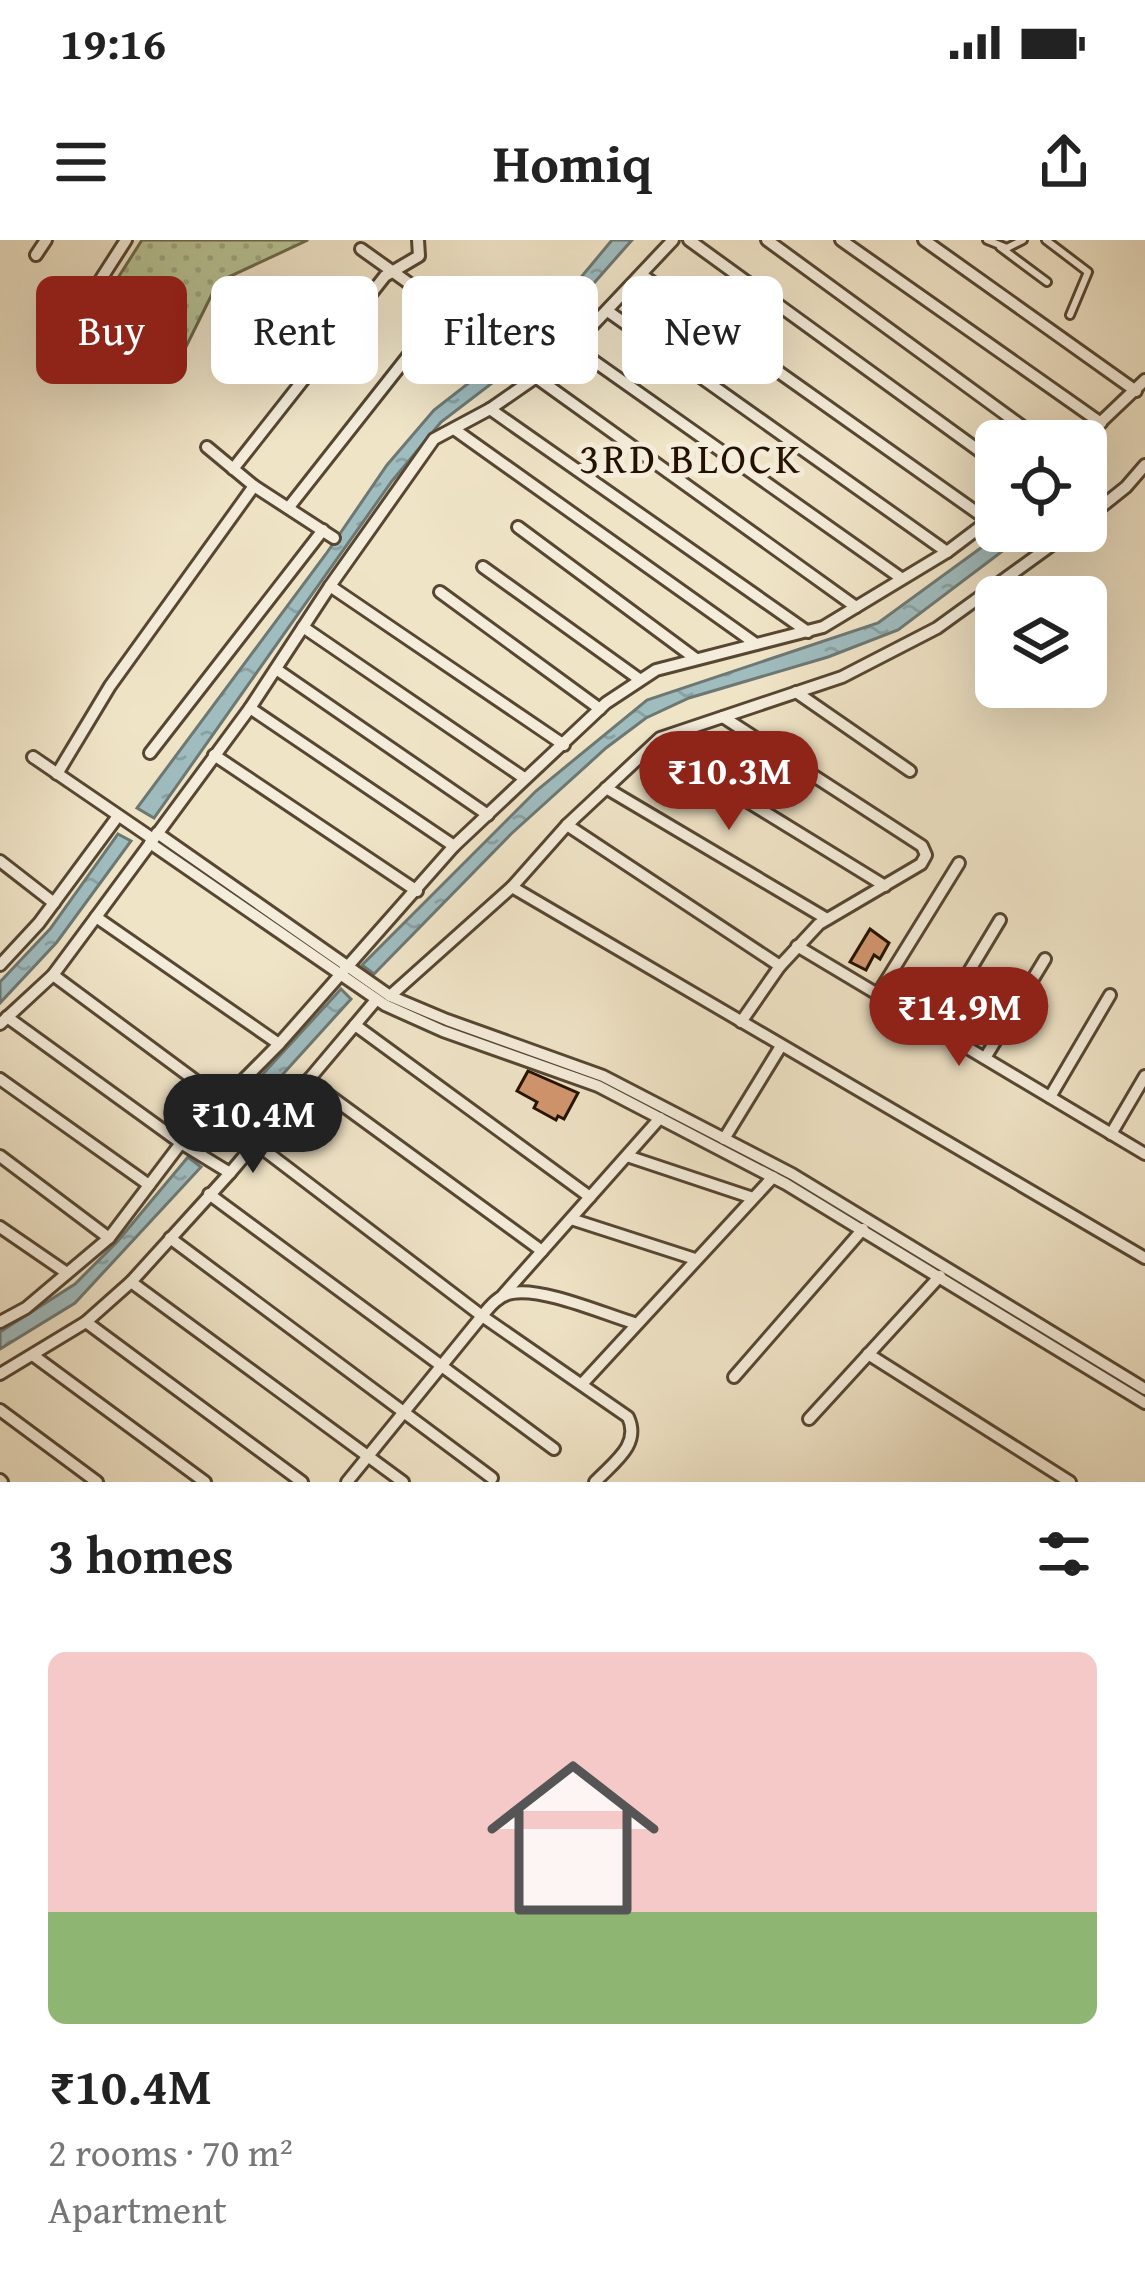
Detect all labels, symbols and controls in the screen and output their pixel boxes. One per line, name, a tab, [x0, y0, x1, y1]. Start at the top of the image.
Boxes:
text: 19:16	[60, 10, 166, 75]
text: Homiq	[493, 123, 652, 202]
icon: menu	[48, 129, 114, 195]
icon: share	[1031, 129, 1097, 195]
chip: Buy	[36, 276, 187, 384]
chip: Rent	[211, 276, 378, 384]
chip: Filters	[402, 276, 598, 384]
chip: New	[622, 276, 783, 384]
map controls	[975, 420, 1107, 708]
button: locate	[975, 420, 1107, 552]
district label: 3RD BLOCK	[579, 427, 803, 488]
button: layers	[975, 576, 1107, 708]
pin: ₹10.3M	[631, 731, 827, 833]
text: ₹10.3M	[666, 741, 792, 798]
pin: ₹14.9M	[861, 967, 1057, 1069]
text: ₹14.9M	[896, 977, 1022, 1034]
pin: ₹10.4M	[155, 1074, 351, 1176]
text: ₹10.4M	[190, 1084, 316, 1141]
text: 3 homes	[48, 1517, 234, 1592]
icon: filters	[1031, 1521, 1097, 1587]
icon: home	[465, 1730, 681, 1946]
text: ₹10.4M	[48, 2048, 212, 2123]
text: 2 rooms · 70 m²	[48, 2123, 293, 2180]
text: Apartment	[48, 2180, 227, 2237]

